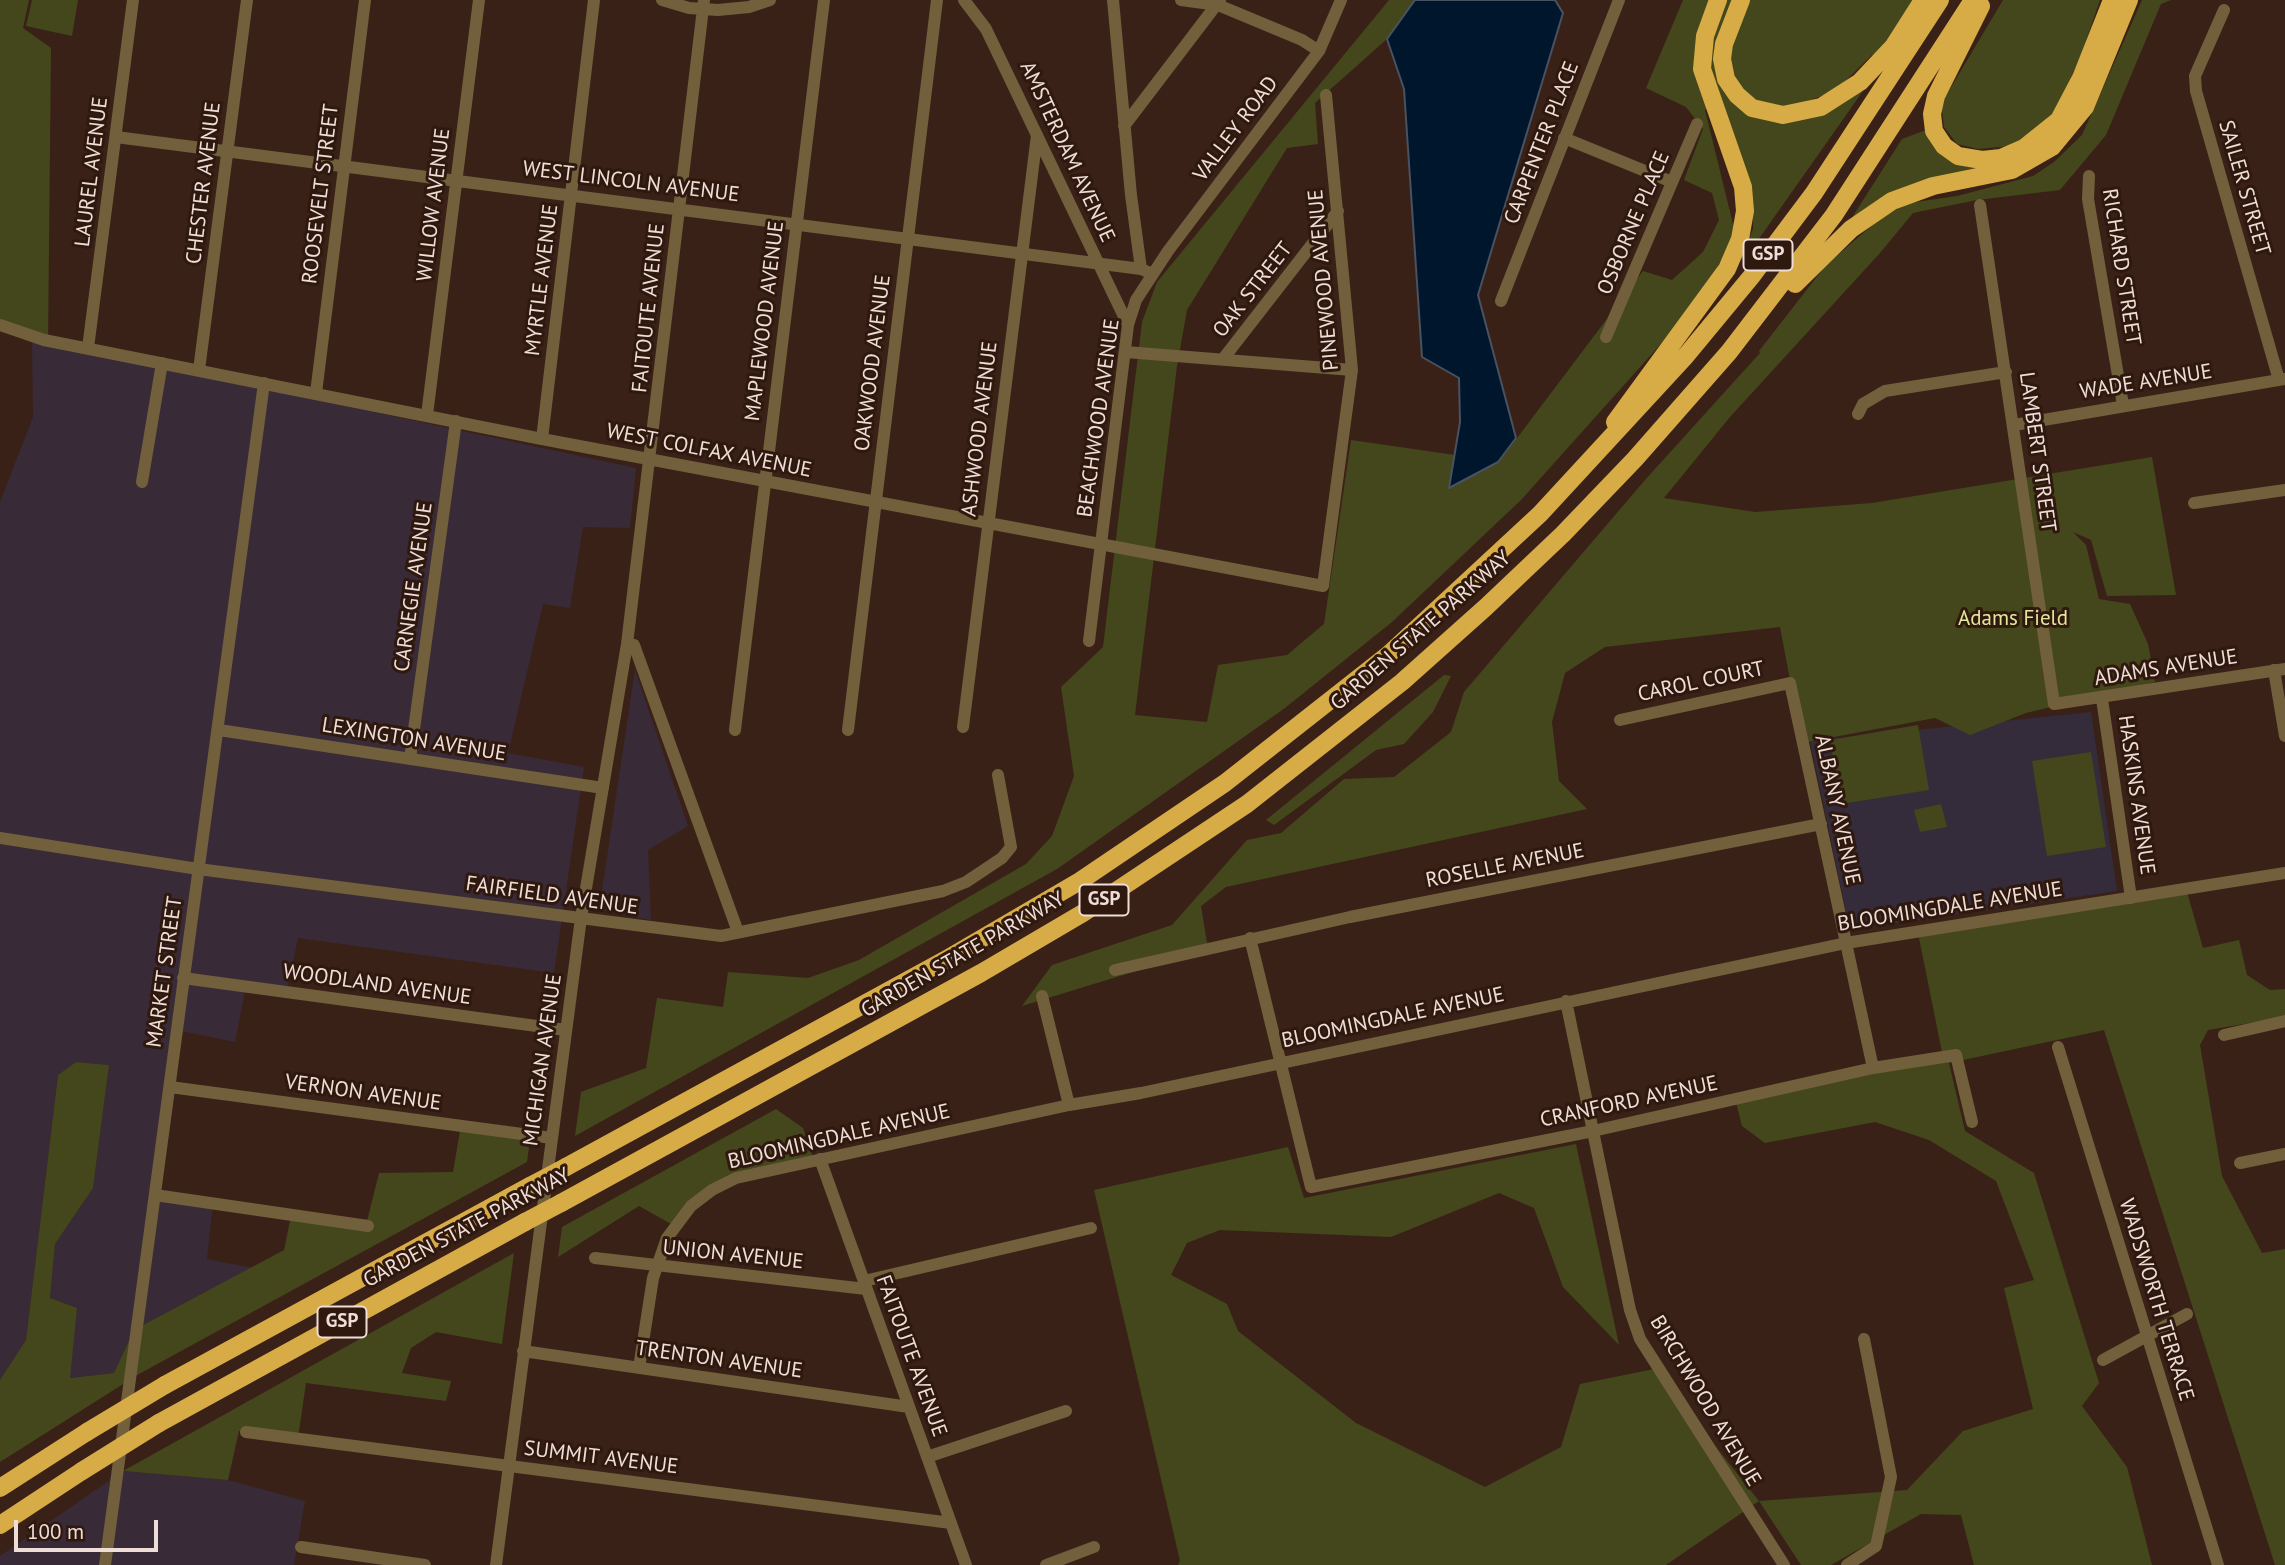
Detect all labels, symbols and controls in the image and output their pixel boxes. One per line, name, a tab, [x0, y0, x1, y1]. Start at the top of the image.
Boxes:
street label: AMSTERDAM AVENUE	[1014, 58, 1120, 246]
street label: CARPENTER PLACE	[1499, 58, 1585, 228]
street label: VALLEY ROAD	[1188, 72, 1284, 186]
street label: LAUREL AVENUE	[70, 96, 114, 248]
street label: CHESTER AVENUE	[182, 101, 226, 265]
street label: ROOSEVELT STREET	[297, 103, 345, 285]
street label: SAILER STREET	[2213, 118, 2275, 258]
street label: WILLOW AVENUE	[412, 127, 456, 283]
street label: OSBORNE PLACE	[1592, 147, 1676, 299]
street label: WEST LINCOLN AVENUE	[521, 156, 741, 208]
street label: RICHARD STREET	[2096, 187, 2146, 347]
street label: PINEWOOD AVENUE	[1304, 188, 1344, 372]
street label: MYRTLE AVENUE	[520, 203, 564, 357]
street label: MAPLEWOOD AVENUE	[740, 220, 790, 422]
street label: FAITOUTE AVENUE	[628, 222, 670, 394]
street label: OAK STREET	[1208, 237, 1298, 343]
road number: GSP	[1744, 240, 1792, 270]
street label: OAKWOOD AVENUE	[850, 273, 896, 453]
street label: BEACHWOOD AVENUE	[1073, 317, 1125, 519]
street label: ASHWOOD AVENUE	[957, 340, 1003, 518]
street label: WADE AVENUE	[2078, 359, 2214, 405]
street label: LAMBERT STREET	[2013, 370, 2061, 534]
street label: WEST COLFAX AVENUE	[604, 419, 814, 483]
street label: CARNEGIE AVENUE	[390, 501, 438, 673]
street label: GARDEN STATE PARKWAY	[1326, 546, 1516, 716]
park label: Adams Field	[1958, 606, 2068, 632]
street label: ADAMS AVENUE	[2093, 644, 2239, 692]
street label: CAROL COURT	[1636, 656, 1766, 708]
street label: LEXINGTON AVENUE	[320, 713, 508, 767]
street label: HASKINS AVENUE	[2112, 714, 2160, 876]
street label: ALBANY AVENUE	[1809, 733, 1865, 887]
street label: ROSELLE AVENUE	[1424, 838, 1586, 894]
street label: FAIRFIELD AVENUE	[464, 871, 640, 921]
street label: BLOOMINGDALE AVENUE	[1836, 877, 2064, 937]
road number: GSP	[1080, 885, 1128, 916]
street label: GARDEN STATE PARKWAY	[857, 886, 1069, 1024]
street label: MARKET STREET	[142, 895, 188, 1049]
street label: WOODLAND AVENUE	[281, 959, 473, 1011]
street label: MICHIGAN AVENUE	[518, 972, 568, 1148]
street label: BLOOMINGDALE AVENUE	[1279, 982, 1507, 1054]
street label: VERNON AVENUE	[283, 1070, 443, 1116]
street label: CRANFORD AVENUE	[1538, 1071, 1720, 1133]
street label: BLOOMINGDALE AVENUE	[726, 1099, 952, 1175]
street label: GARDEN STATE PARKWAY	[359, 1163, 575, 1293]
street label: WADSWORTH TERRACE	[2113, 1196, 2199, 1404]
street label: UNION AVENUE	[661, 1235, 805, 1275]
street label: FAITOUTE AVENUE	[870, 1272, 952, 1440]
road number: GSP	[318, 1306, 366, 1338]
street label: BIRCHWOOD AVENUE	[1644, 1311, 1766, 1491]
street label: TRENTON AVENUE	[634, 1336, 804, 1384]
street label: SUMMIT AVENUE	[523, 1436, 679, 1480]
scale bar	[18, 1506, 161, 1550]
text: 100 m	[27, 1518, 84, 1545]

